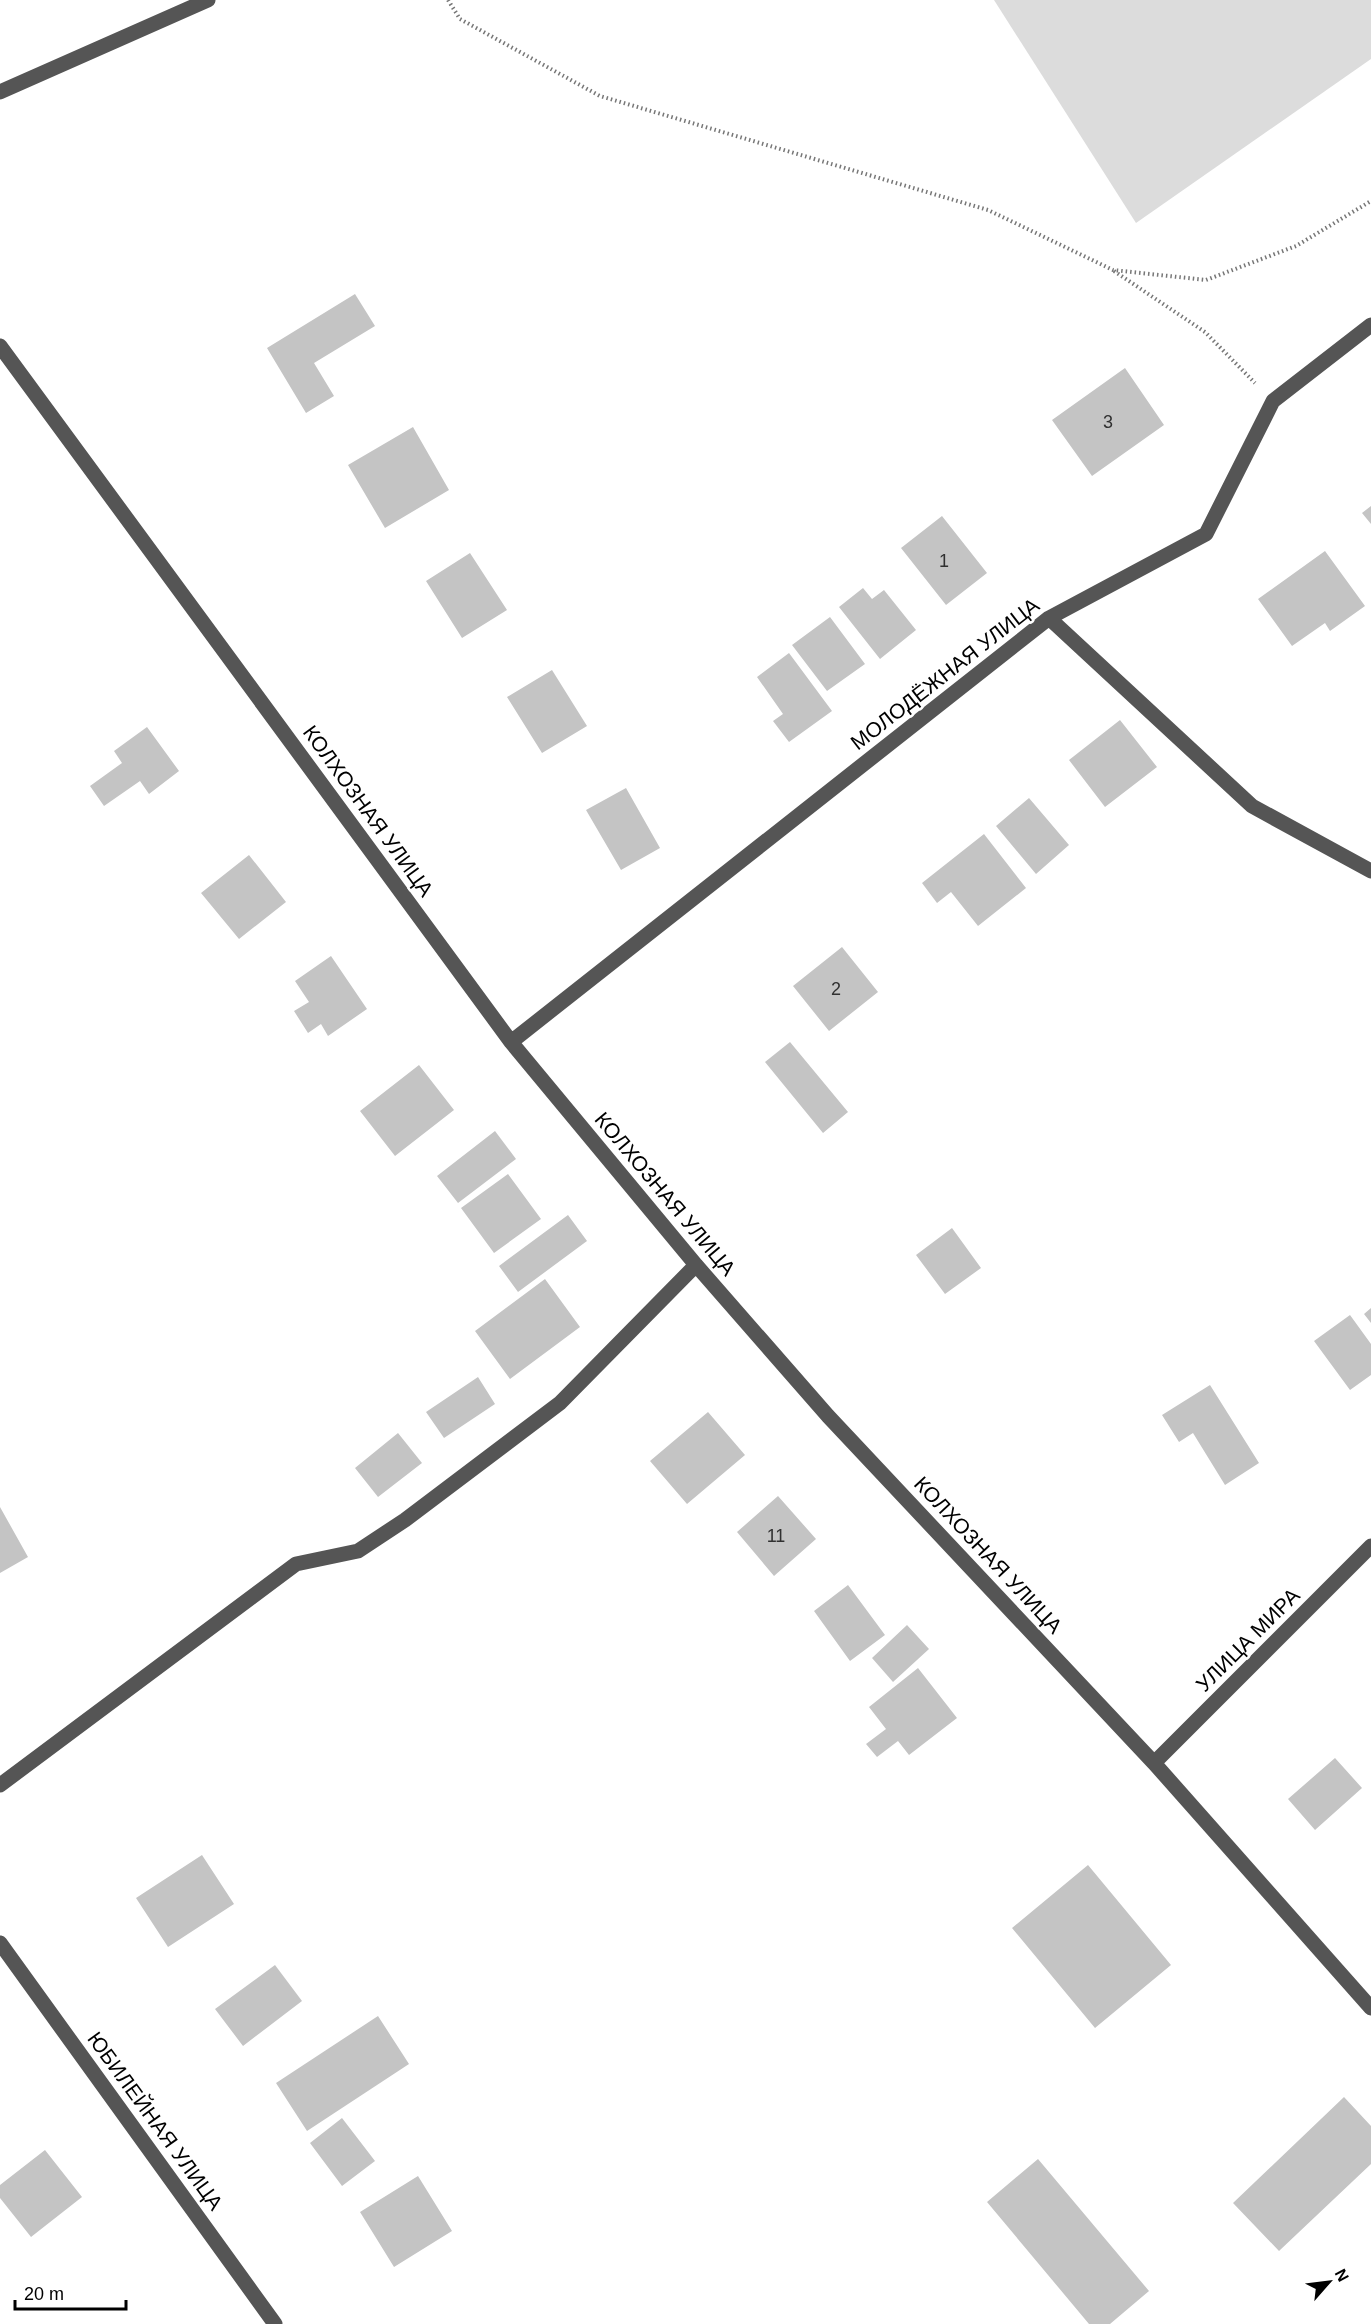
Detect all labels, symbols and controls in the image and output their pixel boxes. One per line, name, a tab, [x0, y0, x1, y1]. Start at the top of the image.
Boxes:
house number: 3	[1103, 412, 1113, 432]
house number: 1	[939, 551, 949, 571]
street label: МОЛОДЁЖНАЯ УЛИЦА	[846, 593, 1043, 754]
street label: КОЛХОЗНАЯ УЛИЦА	[299, 721, 438, 901]
house number: 2	[831, 979, 841, 999]
street label: КОЛХОЗНАЯ УЛИЦА	[591, 1108, 740, 1280]
street label: КОЛХОЗНАЯ УЛИЦА	[910, 1472, 1067, 1638]
house number: 11	[767, 1526, 785, 1546]
street label: УЛИЦА МИРА	[1191, 1583, 1304, 1696]
street label: ЮБИЛЕЙНАЯ УЛИЦА	[83, 2027, 228, 2214]
north arrow	[1299, 2252, 1359, 2312]
text: N	[1332, 2266, 1352, 2284]
scale bar	[15, 2273, 126, 2311]
text: 20 m	[24, 2284, 64, 2304]

